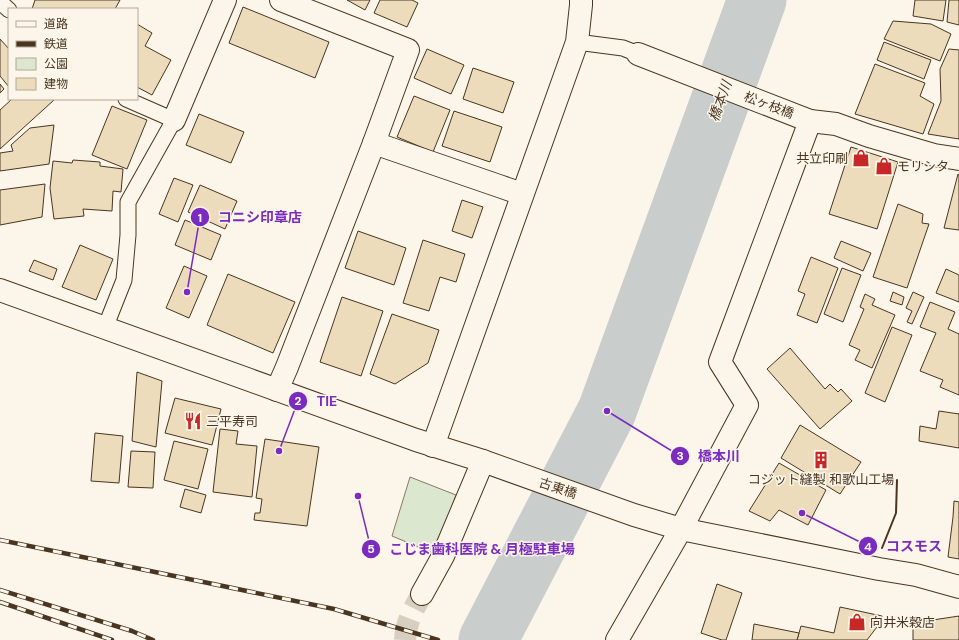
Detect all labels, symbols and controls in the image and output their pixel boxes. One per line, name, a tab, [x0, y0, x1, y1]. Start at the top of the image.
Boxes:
legend	[8, 8, 138, 100]
text: 道路	[44, 16, 68, 32]
text: 鉄道	[44, 36, 68, 52]
text: 公園	[44, 56, 68, 72]
text: 建物	[44, 76, 68, 92]
water label: 橋本川	[704, 76, 736, 124]
street label: 松ヶ枝橋	[742, 88, 796, 122]
shop icon: 共立印刷	[851, 148, 871, 168]
place label: 共立印刷	[796, 150, 848, 167]
shop icon: モリシタ	[874, 156, 894, 176]
place label: モリシタ	[897, 158, 949, 175]
callout: コニシ印章店	[190, 204, 310, 230]
text: コニシ印章店	[218, 208, 302, 226]
text: 1	[198, 210, 202, 226]
callout: TIE	[288, 388, 345, 414]
text: TIE	[317, 392, 337, 410]
text: 2	[295, 393, 302, 409]
restaurant icon: 三平寿司	[183, 411, 203, 431]
place label: 三平寿司	[206, 413, 258, 430]
callout: 橋本川	[670, 443, 748, 469]
text: 橋本川	[698, 447, 740, 465]
text: 3	[676, 448, 684, 464]
building icon: コジット縫製 和歌山工場	[811, 450, 831, 470]
place label: コジット縫製 和歌山工場	[748, 471, 894, 488]
street label: 古東橋	[537, 474, 579, 502]
callout: コスモス	[858, 533, 950, 559]
callout: こじま歯科医院 & 月極駐車場	[361, 536, 582, 562]
text: コスモス	[886, 537, 942, 555]
text: 4	[864, 539, 872, 555]
text: こじま歯科医院 & 月極駐車場	[389, 540, 575, 558]
text: 5	[367, 541, 375, 557]
shop icon: 向井米穀店	[847, 612, 867, 632]
place label: 向井米穀店	[870, 614, 935, 631]

